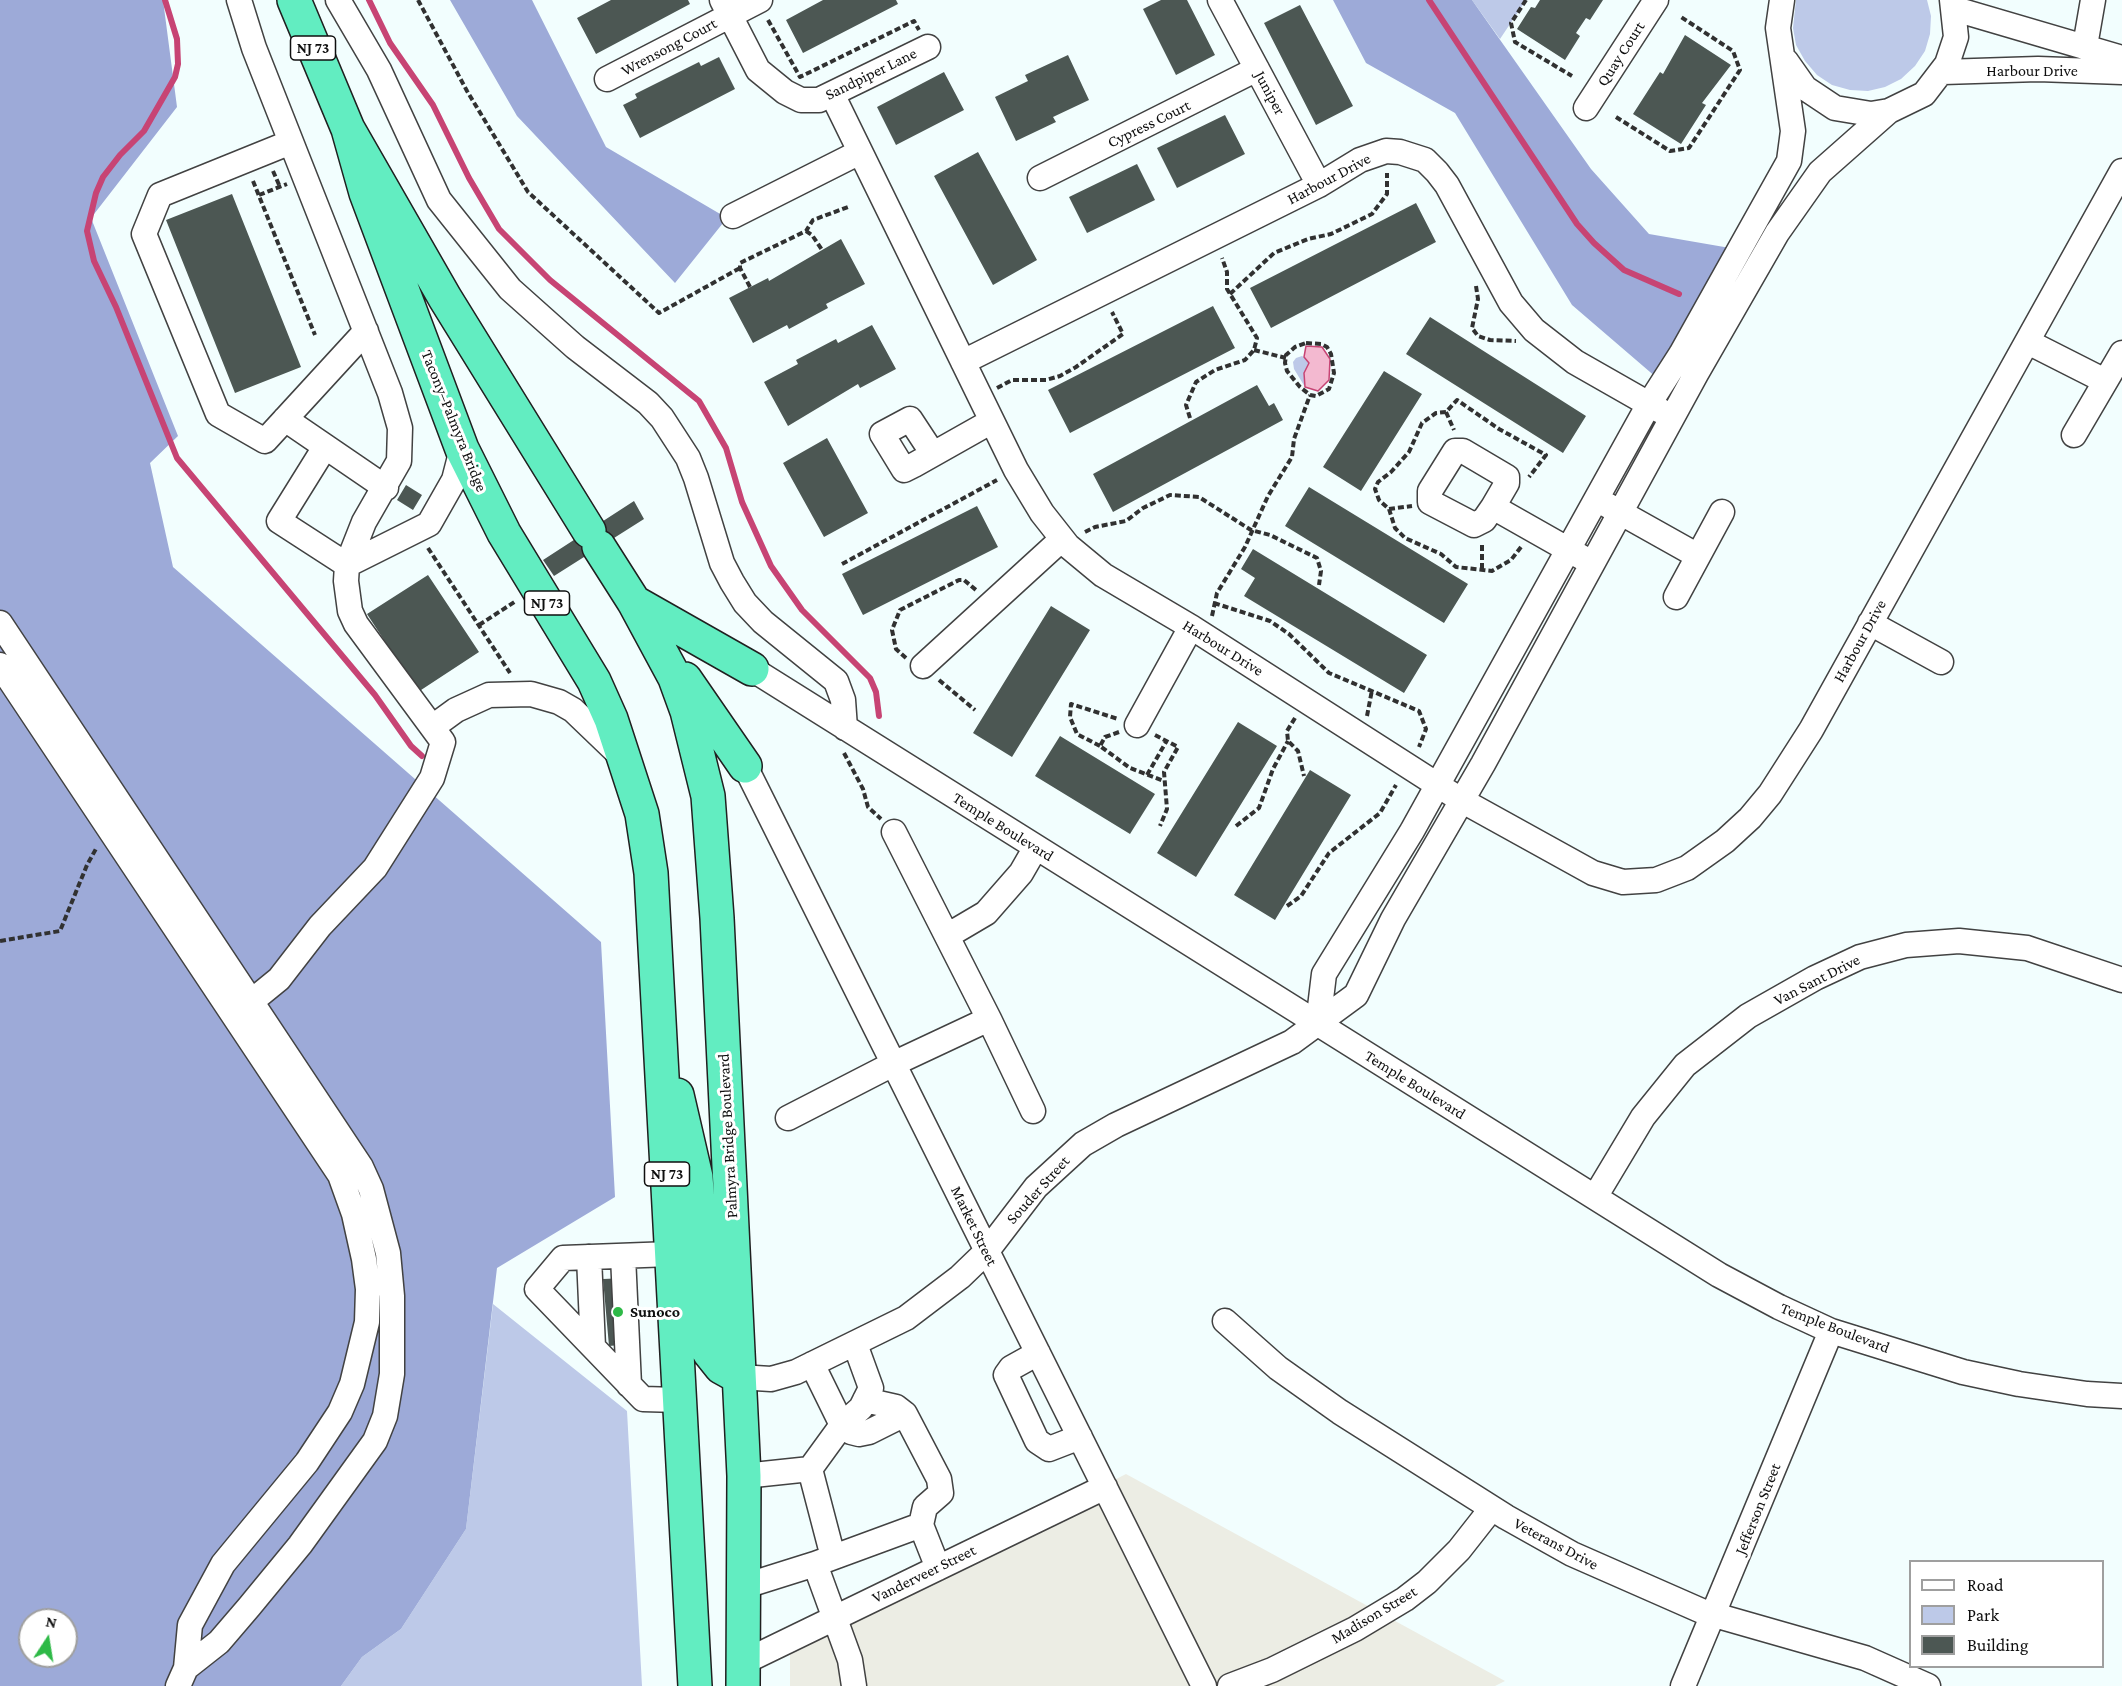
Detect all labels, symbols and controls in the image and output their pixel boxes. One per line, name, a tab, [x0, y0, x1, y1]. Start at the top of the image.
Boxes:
street label: Wrensong Court	[618, 14, 720, 80]
street label: Quay Court	[1593, 18, 1649, 90]
road number: NJ 73	[290, 36, 336, 60]
street label: Sandpiper Lane	[822, 44, 920, 104]
street label: Harbour Drive	[1986, 61, 2078, 81]
street label: Juniper	[1250, 68, 1290, 118]
street label: Cypress Court	[1104, 96, 1194, 152]
street label: Harbour Drive	[1284, 149, 1374, 209]
street label: Tacony–Palmyra Bridge	[417, 347, 491, 495]
road number: NJ 73	[524, 591, 570, 615]
street label: Harbour Drive	[1829, 596, 1891, 686]
street label: Harbour Drive	[1179, 616, 1267, 680]
street label: Temple Boulevard	[949, 788, 1057, 866]
street label: Van Sant Drive	[1771, 950, 1863, 1010]
street label: Temple Boulevard	[1361, 1046, 1469, 1124]
street label: Palmyra Bridge Boulevard	[714, 1053, 742, 1219]
street label: Souder Street	[1002, 1152, 1074, 1228]
road number: NJ 73	[644, 1162, 690, 1186]
street label: Market Street	[946, 1183, 1002, 1269]
street label: Temple Boulevard	[1778, 1298, 1892, 1358]
place label: Sunoco	[630, 1302, 680, 1322]
marker: Sunoco	[611, 1305, 625, 1319]
street label: Jefferson Street	[1731, 1460, 1785, 1558]
street label: Veterans Drive	[1510, 1514, 1602, 1574]
street label: Vanderveer Street	[869, 1541, 979, 1607]
legend	[1909, 1560, 2104, 1668]
text: Road	[1967, 1575, 2004, 1595]
street label: Madison Street	[1328, 1582, 1420, 1648]
text: Park	[1967, 1605, 1999, 1625]
north arrow	[18, 1608, 78, 1668]
text: N	[44, 1612, 59, 1631]
text: Building	[1967, 1635, 2028, 1655]

